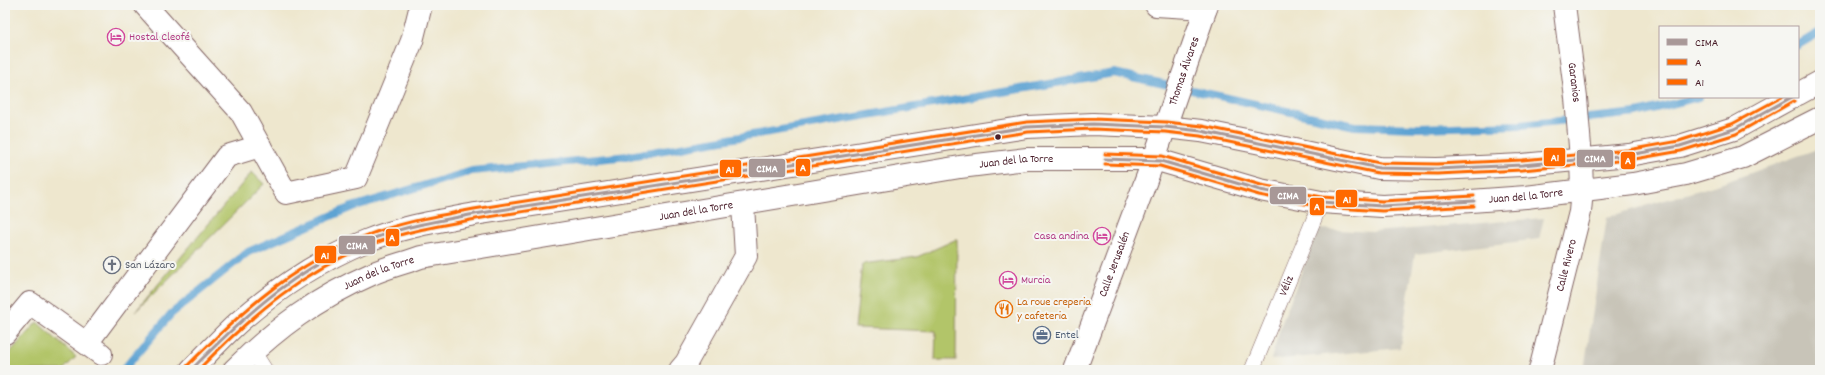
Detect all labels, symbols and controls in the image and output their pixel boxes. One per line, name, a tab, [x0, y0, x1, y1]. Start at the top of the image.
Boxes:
legend	[1659, 26, 1799, 98]
hotel icon: Hostal Cleofé	[106, 27, 126, 47]
place label: Hostal Cleofé	[129, 29, 190, 46]
street label: Thomas Álvares	[1165, 34, 1204, 108]
text: CIMA	[1695, 35, 1719, 52]
text: A	[1695, 55, 1702, 72]
street label: Garanios	[1563, 61, 1585, 103]
text: A1	[1695, 75, 1704, 92]
unlabelled marker	[993, 132, 1003, 142]
line badge: A1	[1543, 147, 1566, 167]
line badge: CIMA	[1576, 149, 1614, 168]
street label: Juan del la Torre	[978, 150, 1053, 173]
text: A1	[1551, 151, 1559, 167]
line badge: A	[1620, 151, 1636, 170]
text: CIMA	[1584, 152, 1606, 168]
text: A	[1625, 154, 1631, 170]
line badge: CIMA	[748, 158, 786, 178]
line badge: A	[795, 158, 811, 177]
line badge: A1	[719, 159, 742, 178]
text: A	[800, 161, 806, 177]
text: CIMA	[756, 162, 778, 178]
text: A1	[726, 163, 734, 179]
street label: Juan del la Torre	[1488, 184, 1564, 208]
line badge: CIMA	[1269, 186, 1307, 205]
text: CIMA	[1277, 189, 1299, 205]
line badge: A1	[1335, 189, 1358, 208]
text: A1	[1343, 193, 1351, 209]
street label: Juan del la Torre	[658, 197, 734, 226]
line badge: A	[1309, 197, 1325, 216]
text: A	[1314, 200, 1320, 216]
hotel icon: Casa andina	[1092, 226, 1112, 246]
line badge: A	[385, 228, 400, 247]
place label: Casa andina	[1034, 228, 1089, 245]
street label: Calle Jerusalén	[1095, 228, 1135, 299]
text: A	[389, 231, 395, 247]
line badge: CIMA	[338, 235, 376, 255]
street label: Calle Rivero	[1552, 237, 1581, 293]
text: CIMA	[346, 239, 368, 255]
line badge: A1	[314, 245, 337, 264]
text: A1	[321, 249, 329, 265]
street label: Juan del la Torre	[341, 251, 416, 295]
church icon: San Lázaro	[102, 255, 122, 275]
place label: San Lázaro	[125, 257, 175, 274]
hotel icon: Murcia	[998, 270, 1018, 290]
place label: Murcia	[1021, 272, 1051, 289]
street label: Véliz	[1275, 273, 1299, 299]
place label: La roue creperia y cafeteria	[1017, 294, 1091, 325]
restaurant icon: La roue creperia y cafeteria	[994, 299, 1014, 319]
office icon: Entel	[1032, 325, 1052, 345]
place label: Entel	[1055, 327, 1079, 344]

